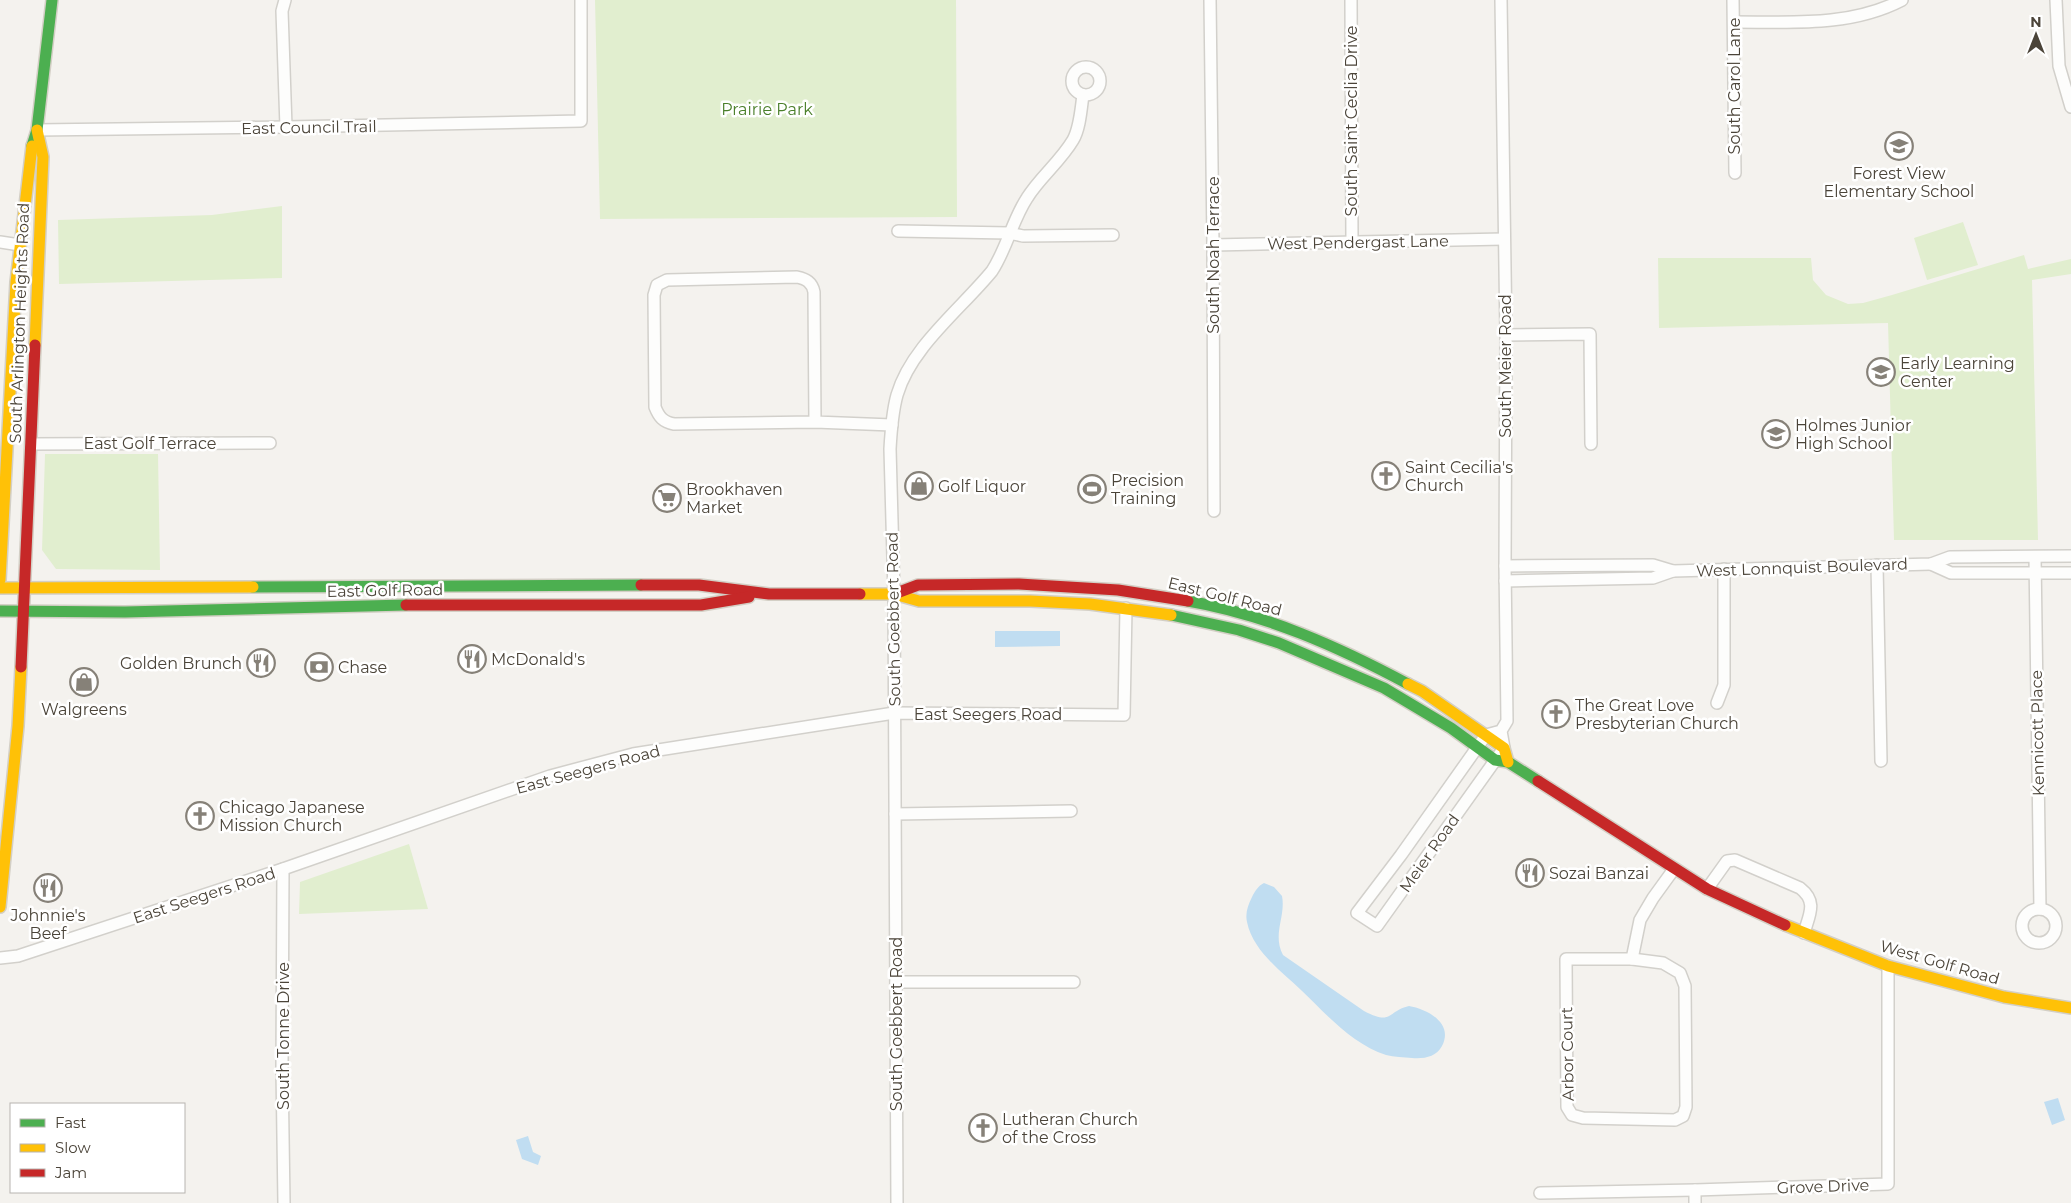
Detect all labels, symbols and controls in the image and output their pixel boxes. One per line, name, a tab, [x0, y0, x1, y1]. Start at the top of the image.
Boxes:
north arrow	[2011, 10, 2061, 60]
text: N	[2030, 13, 2042, 31]
street label: South Carol Lane	[1725, 18, 1744, 154]
street label: South Saint Ceclia Drive	[1342, 26, 1361, 216]
park label: Prairie Park	[721, 100, 813, 119]
street label: East Council Trail	[241, 117, 377, 138]
school or university icon: Forest View Elementary School	[1884, 131, 1914, 161]
place label: Forest View Elementary School	[1824, 164, 1974, 201]
street label: South Noah Terrace	[1204, 176, 1223, 334]
street label: South Arlington Heights Road	[6, 202, 33, 444]
street label: West Pendergast Lane	[1267, 231, 1449, 254]
street label: South Meier Road	[1496, 294, 1515, 438]
place label: Early Learning Center	[1900, 354, 2015, 391]
school or university icon: Early Learning Center	[1866, 357, 1896, 387]
place label: Holmes Junior High School	[1795, 416, 1911, 453]
school or university icon: Holmes Junior High School	[1761, 419, 1791, 449]
street label: East Golf Terrace	[84, 434, 216, 453]
place label: Saint Cecilia's Church	[1405, 458, 1513, 495]
church icon: Saint Cecilia's Church	[1371, 461, 1401, 491]
shop icon: Golf Liquor	[904, 471, 934, 501]
place label: Precision Training	[1111, 471, 1184, 508]
sports icon: Precision Training	[1077, 474, 1107, 504]
place label: Golf Liquor	[938, 477, 1026, 496]
place label: Brookhaven Market	[686, 480, 783, 517]
supermarket icon: Brookhaven Market	[652, 483, 682, 513]
street label: South Goebbert Road	[882, 531, 905, 707]
street label: West Lonnquist Boulevard	[1696, 554, 1908, 581]
street label: East Golf Road	[1166, 573, 1284, 620]
street label: East Golf Road	[327, 580, 444, 601]
restaurant icon: McDonald's	[457, 644, 487, 674]
restaurant icon: Golden Brunch	[246, 648, 276, 678]
place label: McDonald's	[491, 650, 585, 669]
bank icon: Chase	[304, 652, 334, 682]
place label: Golden Brunch	[120, 654, 242, 673]
place label: Chase	[338, 658, 387, 677]
shop icon: Walgreens	[69, 667, 99, 697]
street label: Kennicott Place	[2027, 670, 2048, 796]
place label: The Great Love Presbyterian Church	[1575, 696, 1739, 733]
church icon: The Great Love Presbyterian Church	[1541, 699, 1571, 729]
place label: Walgreens	[41, 700, 127, 719]
street label: East Seegers Road	[914, 705, 1062, 724]
street label: East Seegers Road	[514, 741, 662, 798]
place label: Chicago Japanese Mission Church	[219, 798, 365, 835]
church icon: Chicago Japanese Mission Church	[185, 801, 215, 831]
street label: Meier Road	[1395, 810, 1463, 896]
restaurant icon: Sozai Banzai	[1515, 858, 1545, 888]
street label: East Seegers Road	[131, 863, 278, 927]
place label: Sozai Banzai	[1549, 864, 1649, 883]
restaurant icon: Johnnie's Beef	[33, 873, 63, 903]
place label: Johnnie's Beef	[9, 906, 86, 943]
street label: West Golf Road	[1878, 936, 2002, 989]
street label: South Goebbert Road	[887, 937, 906, 1111]
street label: South Tonne Drive	[274, 962, 293, 1110]
street label: Arbor Court	[1557, 1006, 1578, 1101]
legend	[10, 1103, 185, 1193]
place label: Lutheran Church of the Cross	[1002, 1110, 1138, 1147]
text: Fast	[55, 1113, 86, 1132]
church icon: Lutheran Church of the Cross	[968, 1113, 998, 1143]
text: Slow	[55, 1138, 91, 1157]
text: Jam	[54, 1163, 87, 1182]
street label: Grove Drive	[1776, 1175, 1870, 1198]

